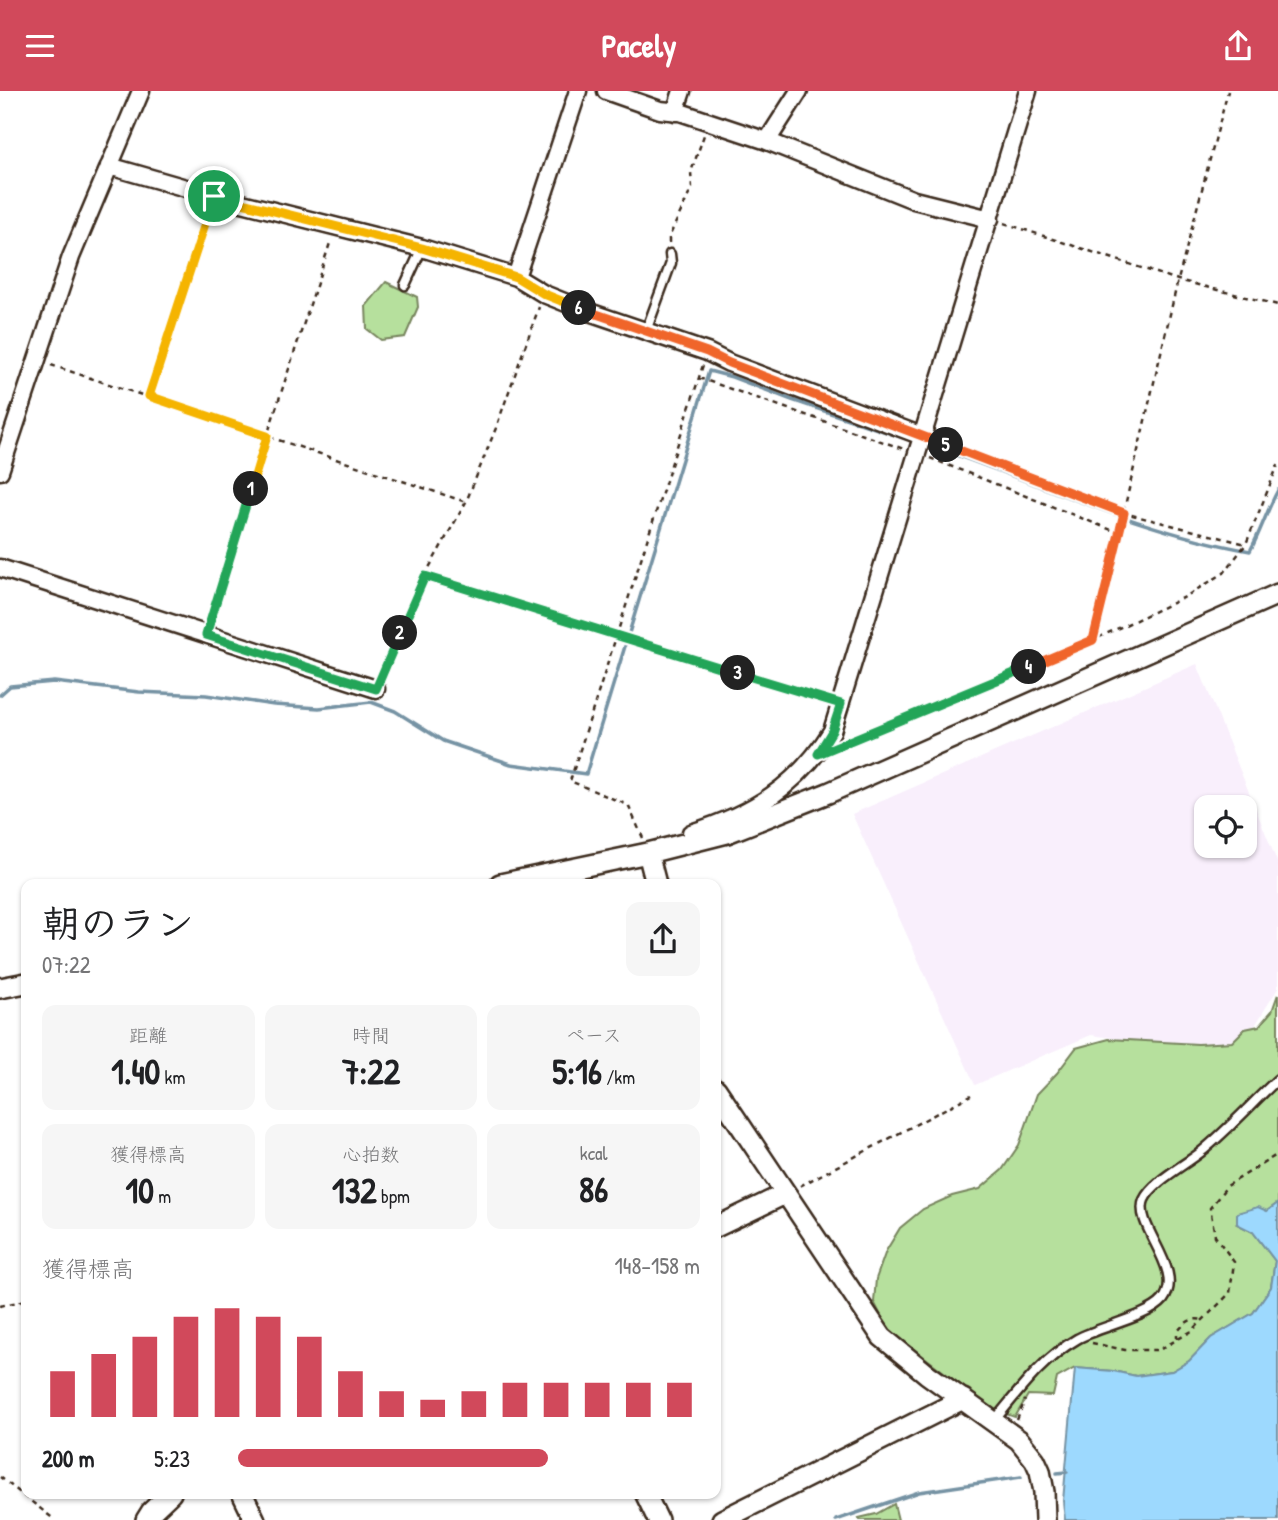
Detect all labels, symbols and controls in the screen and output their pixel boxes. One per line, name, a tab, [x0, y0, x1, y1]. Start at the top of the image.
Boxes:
text: Pacely	[601, 24, 677, 67]
icon: menu	[21, 27, 59, 65]
icon: share	[1219, 27, 1257, 65]
pin	[184, 166, 244, 226]
icon: arrive	[195, 177, 233, 215]
pin: 6	[562, 291, 596, 325]
text: 6	[575, 294, 582, 320]
pin: 5	[928, 427, 964, 463]
text: 5	[941, 431, 950, 457]
pin: 1	[233, 471, 268, 507]
text: 1	[247, 475, 254, 501]
pin: 2	[382, 615, 418, 651]
text: 2	[395, 619, 404, 645]
pin: 4	[1012, 649, 1046, 685]
text: 4	[1025, 653, 1032, 679]
pin: 3	[720, 655, 756, 691]
text: 3	[733, 659, 742, 685]
map controls	[1194, 795, 1257, 858]
button: locate	[1194, 795, 1257, 858]
text: 朝のラン	[42, 897, 194, 949]
button: share	[626, 902, 700, 976]
text: 07:22	[42, 949, 91, 980]
text: 距離	[129, 1022, 167, 1048]
text: 時間	[352, 1022, 390, 1048]
text: ペース	[566, 1022, 622, 1048]
text: 1.40	[111, 1048, 160, 1095]
text: 7:22	[342, 1048, 400, 1095]
text: 5:16	[552, 1048, 602, 1095]
text: km	[160, 1064, 185, 1090]
text: /km	[602, 1064, 635, 1090]
text: kcal	[580, 1140, 608, 1166]
text: 獲得標高	[110, 1141, 186, 1167]
text: 心拍数	[342, 1141, 400, 1167]
text: 86	[579, 1166, 608, 1213]
text: 10	[125, 1167, 154, 1214]
text: 132	[332, 1167, 377, 1214]
text: m	[154, 1183, 171, 1209]
text: bpm	[377, 1183, 410, 1209]
text: 148–158 m	[614, 1250, 700, 1281]
text: 獲得標高	[42, 1253, 134, 1284]
text: 200 m	[42, 1443, 94, 1474]
text: 5:23	[154, 1443, 190, 1474]

